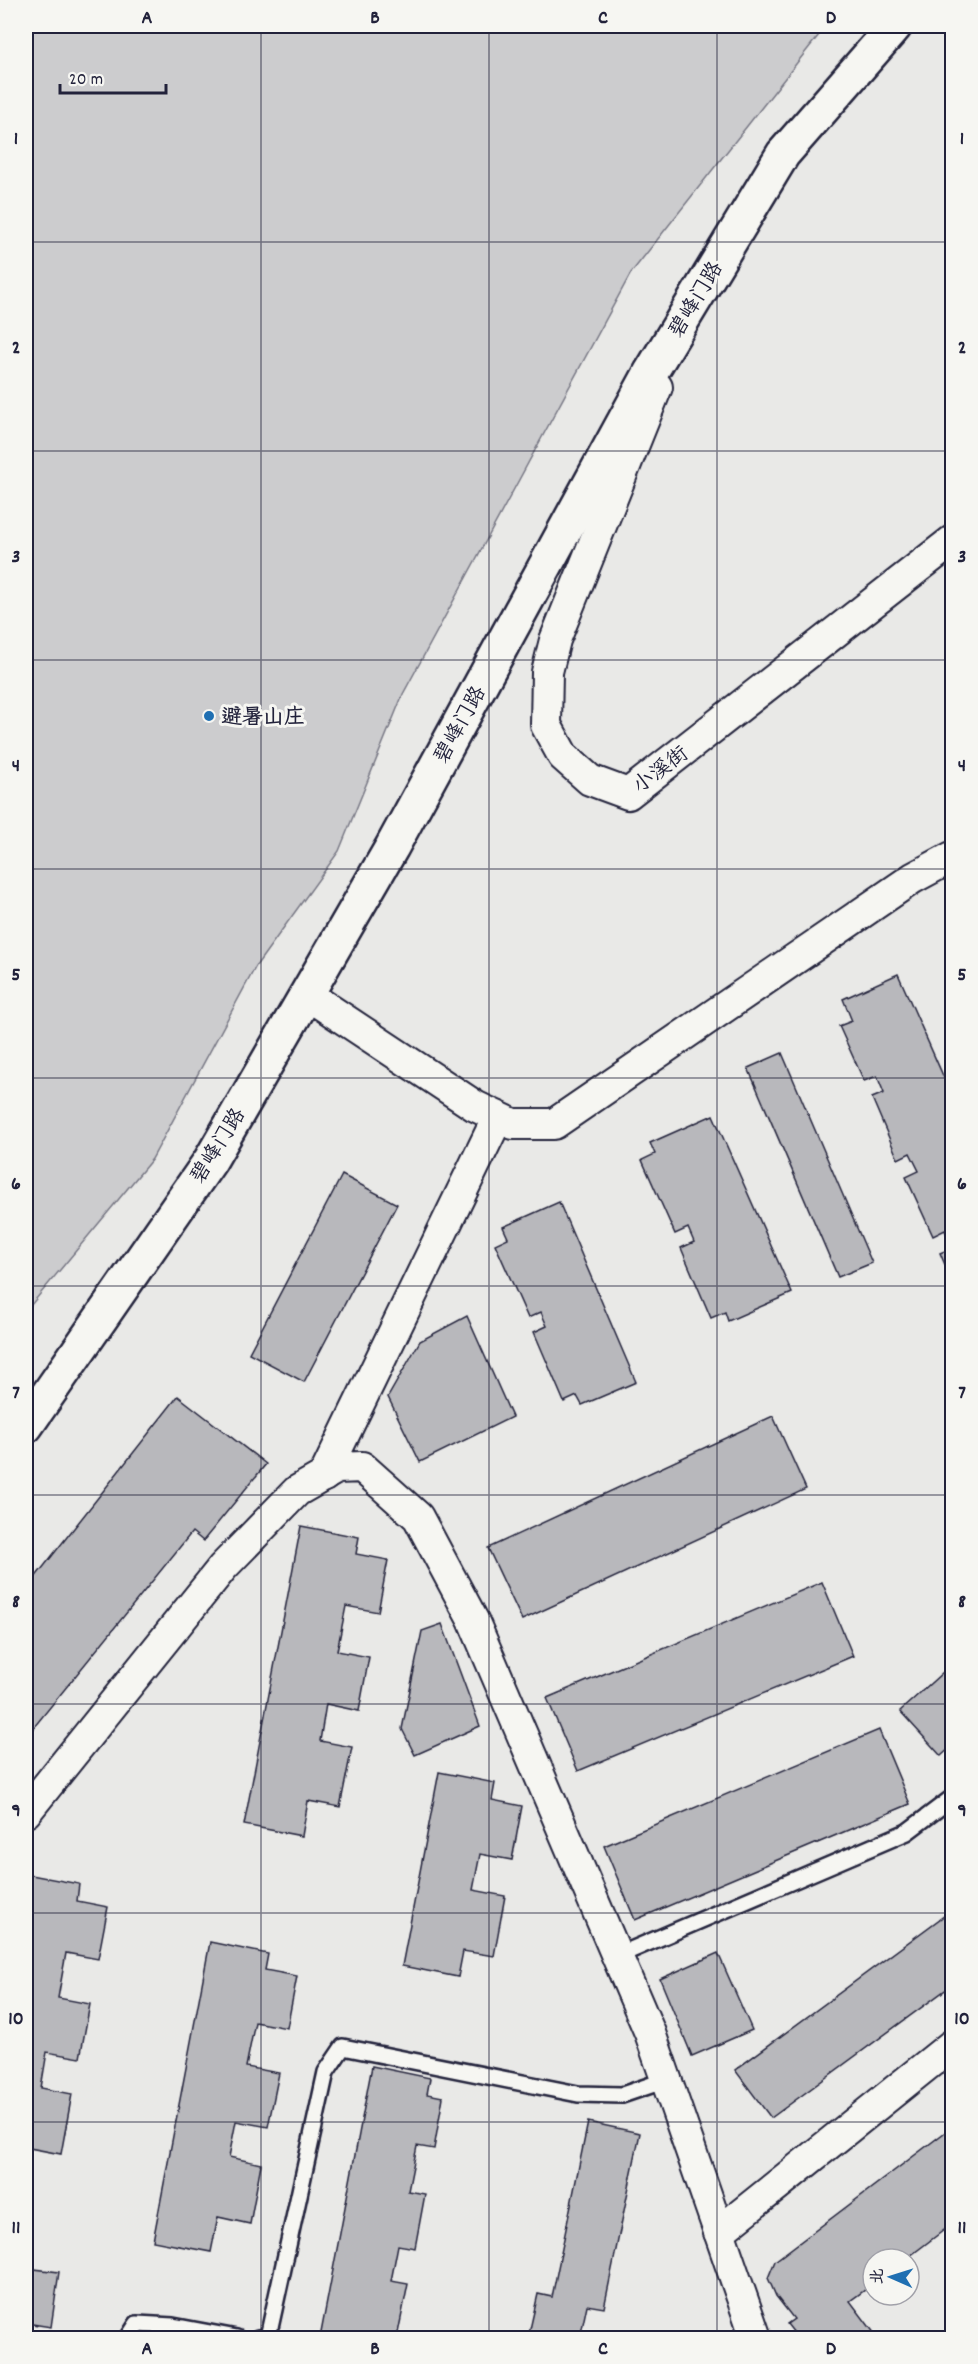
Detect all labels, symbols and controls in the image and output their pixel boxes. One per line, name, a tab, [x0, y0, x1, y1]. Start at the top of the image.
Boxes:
text: A	[142, 5, 153, 33]
text: B	[370, 5, 380, 33]
text: C	[598, 5, 608, 33]
text: D	[826, 5, 837, 33]
scale bar	[60, 57, 166, 95]
text: 20 m	[69, 68, 103, 93]
text: 1	[14, 126, 18, 154]
text: 1	[960, 126, 964, 154]
street label: 碧峰门路	[663, 257, 732, 344]
text: 2	[12, 335, 20, 363]
text: 2	[958, 335, 966, 363]
text: 3	[12, 544, 20, 572]
text: 3	[958, 544, 966, 572]
street label: 碧峰门路	[428, 681, 495, 769]
place label: 避暑山庄	[221, 704, 305, 734]
marker: 避暑山庄	[202, 709, 216, 723]
street label: 小溪街	[628, 740, 696, 802]
text: 4	[12, 753, 20, 781]
text: 4	[958, 753, 966, 781]
text: 5	[11, 962, 21, 990]
text: 5	[957, 962, 967, 990]
street label: 碧峰门路	[185, 1103, 255, 1190]
text: 6	[11, 1171, 21, 1199]
text: 6	[957, 1171, 967, 1199]
text: 7	[12, 1380, 20, 1408]
text: 7	[958, 1380, 966, 1408]
text: 8	[12, 1589, 20, 1617]
text: 8	[958, 1589, 966, 1617]
text: 9	[11, 1798, 21, 1826]
text: 9	[957, 1798, 967, 1826]
text: 10	[8, 2006, 24, 2034]
text: 10	[954, 2006, 970, 2034]
text: 11	[12, 2215, 20, 2243]
text: 11	[958, 2215, 966, 2243]
north arrow	[861, 2247, 921, 2307]
text: 北	[867, 2268, 890, 2285]
text: A	[142, 2336, 153, 2364]
text: B	[370, 2336, 380, 2364]
text: C	[598, 2336, 608, 2364]
text: D	[826, 2336, 837, 2364]

